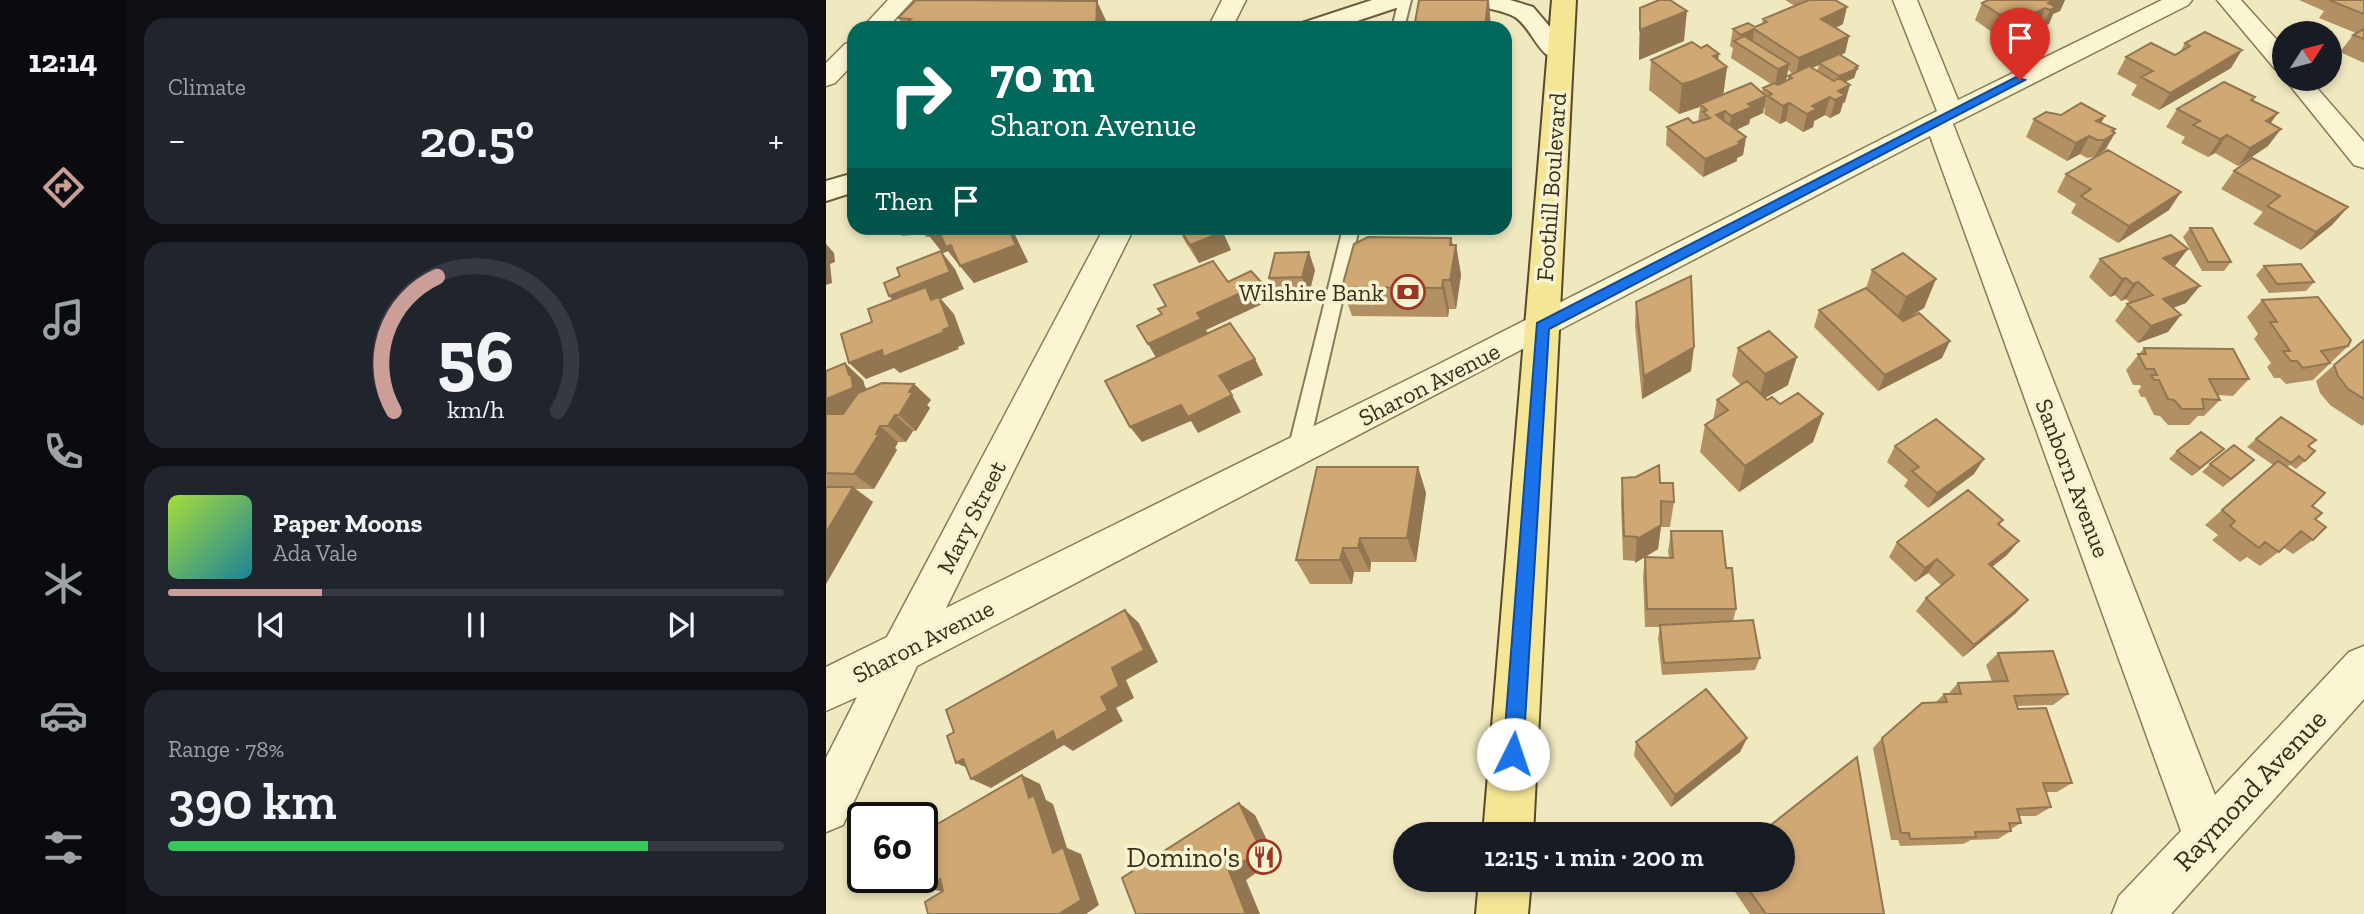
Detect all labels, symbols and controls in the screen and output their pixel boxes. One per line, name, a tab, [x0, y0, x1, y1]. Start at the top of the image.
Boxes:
pin	[1990, 8, 2050, 80]
icon: arrive	[2001, 19, 2039, 57]
north arrow	[2272, 21, 2342, 91]
map controls	[2272, 21, 2342, 91]
text: 12:14	[28, 42, 98, 80]
text: 70 m	[990, 46, 1095, 105]
icon: right	[875, 49, 966, 140]
text: Climate	[168, 73, 246, 101]
street label: Foothill Boulevard	[1530, 92, 1572, 282]
text: Sharon Avenue	[990, 106, 1196, 144]
text: 20.5°	[419, 108, 535, 170]
text: −	[168, 117, 186, 163]
text: +	[768, 117, 784, 163]
icon: directions	[39, 163, 88, 212]
icon: arrive	[947, 182, 985, 220]
text: Then	[875, 185, 933, 217]
bank icon: Wilshire Bank	[1389, 273, 1427, 311]
place label: Wilshire Bank	[1239, 278, 1385, 307]
icon: music	[39, 295, 88, 344]
text: 56	[437, 312, 515, 400]
street label: Sharon Avenue	[1353, 336, 1505, 432]
text: km/h	[447, 394, 505, 424]
street label: Sanborn Avenue	[2029, 394, 2117, 562]
icon: phone	[39, 427, 88, 476]
street label: Mary Street	[930, 456, 1012, 578]
text: Paper Moons	[273, 507, 422, 539]
text: Ada Vale	[273, 539, 357, 567]
icon: climate	[39, 559, 88, 608]
street label: Sharon Avenue	[847, 593, 999, 689]
icon: previous	[252, 606, 290, 644]
icon: pause	[457, 606, 495, 644]
icon: next	[662, 606, 700, 644]
icon: car	[39, 691, 88, 740]
street label: Raymond Avenue	[2167, 702, 2333, 878]
position arrow	[1476, 717, 1550, 791]
text: Range · 78%	[168, 735, 284, 763]
text: 390 km	[168, 770, 336, 832]
speed limit sign: 60	[847, 802, 938, 893]
icon: filters	[39, 823, 88, 872]
restaurant icon: Domino's	[1245, 838, 1283, 876]
place label: Domino's	[1126, 841, 1240, 874]
text: 12:15 · 1 min · 200 m	[1484, 841, 1704, 873]

